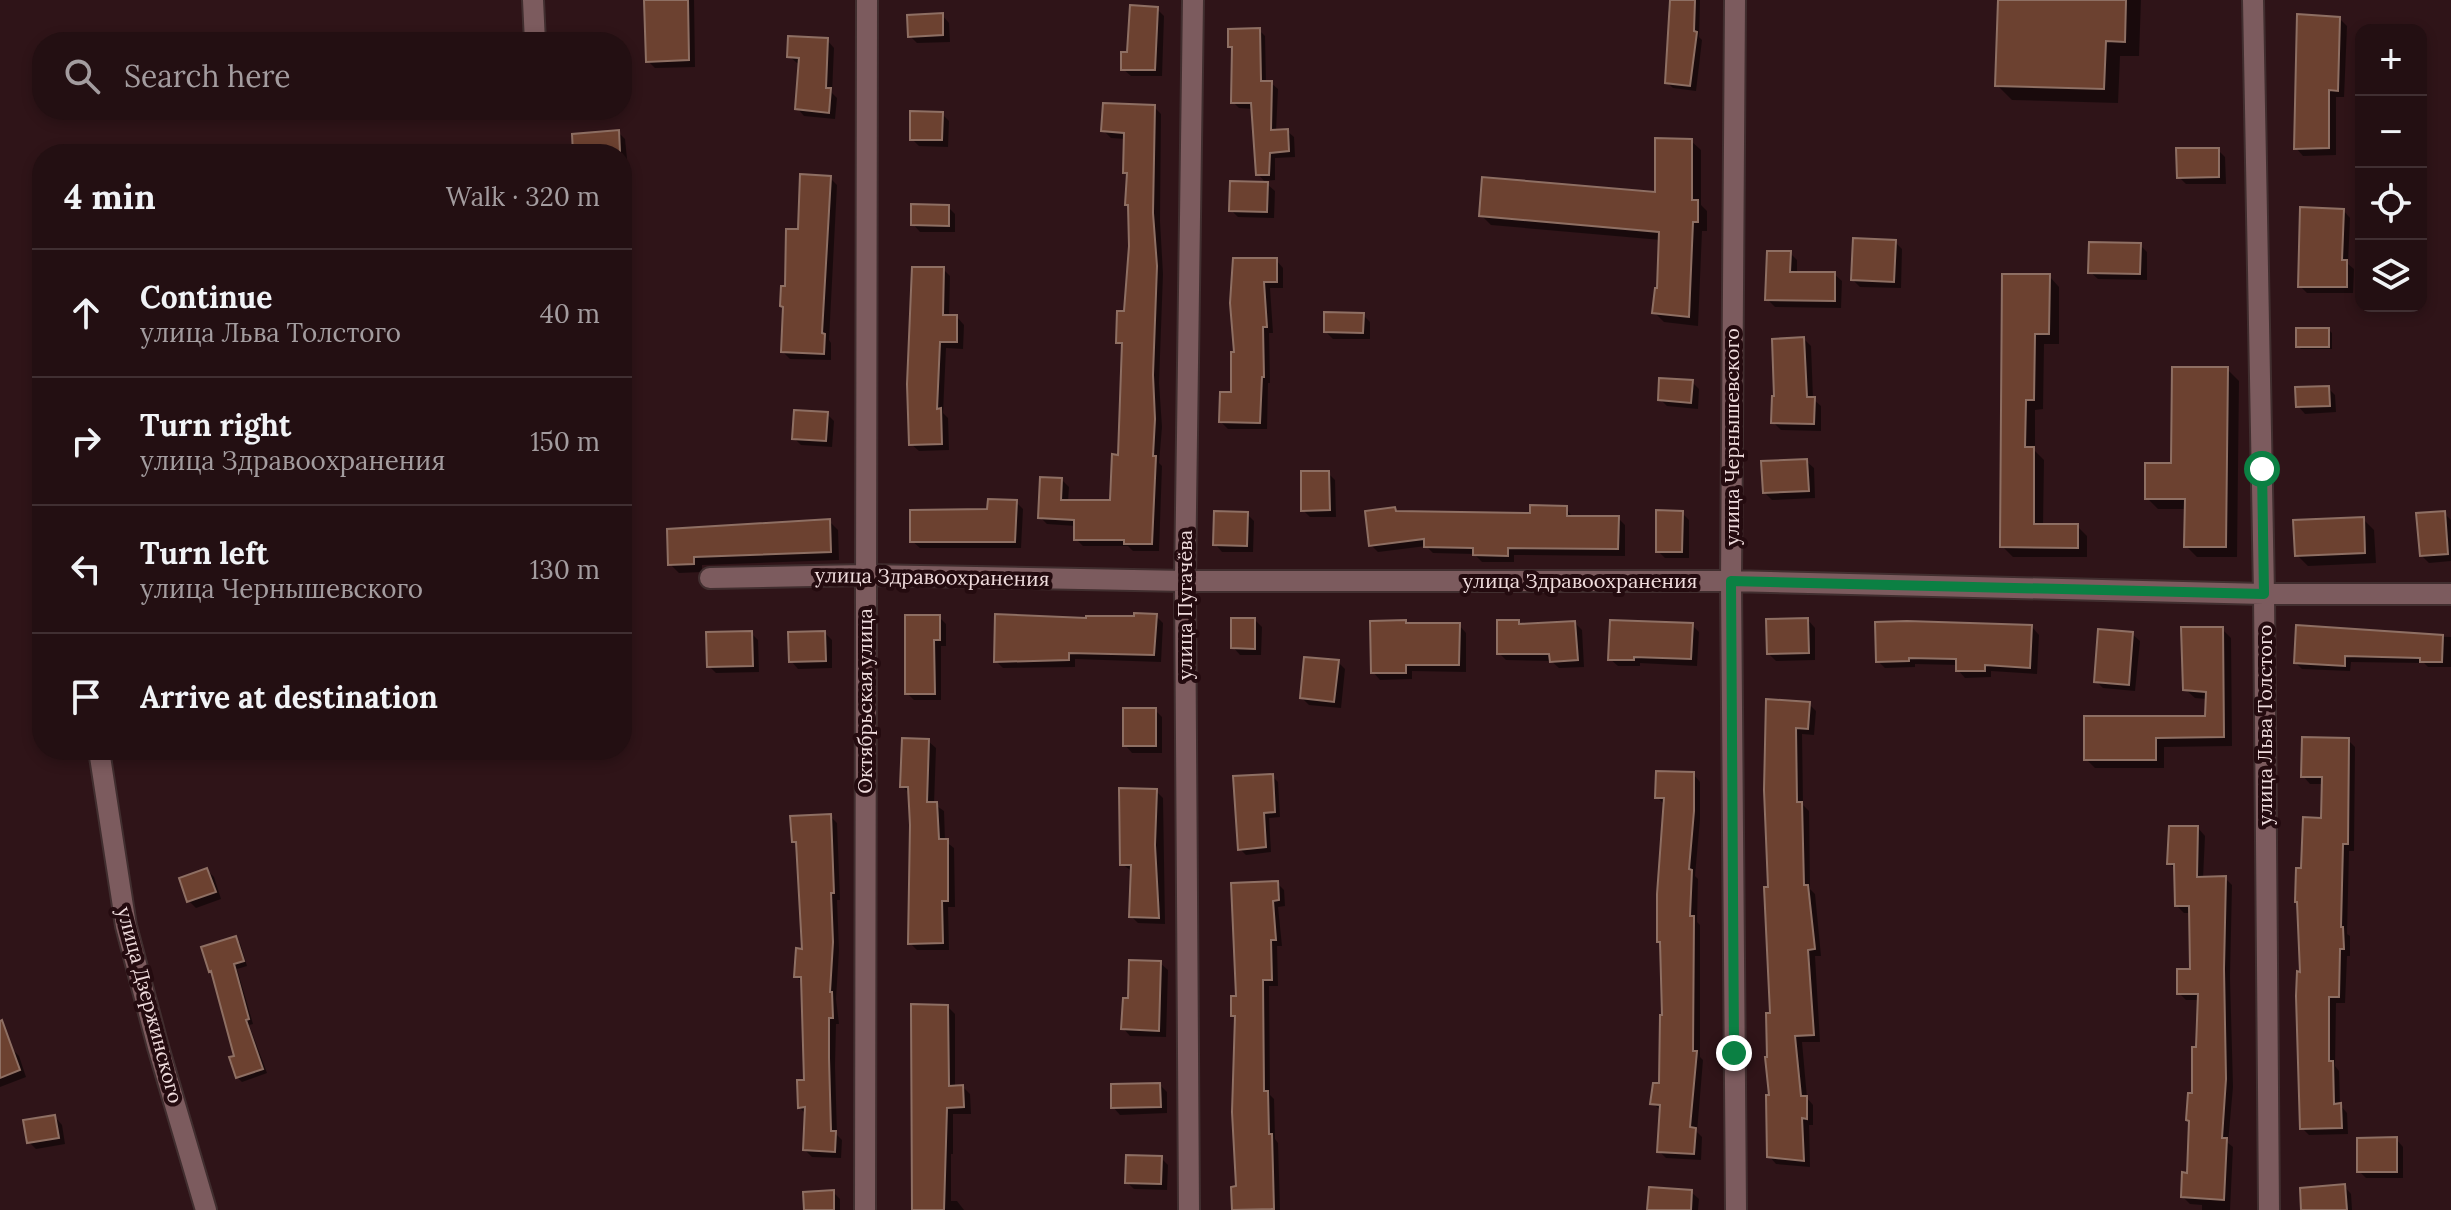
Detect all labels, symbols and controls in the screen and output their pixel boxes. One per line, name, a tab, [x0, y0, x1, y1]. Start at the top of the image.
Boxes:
map controls	[2355, 24, 2427, 312]
button: +	[2355, 24, 2427, 96]
search box	[32, 32, 632, 120]
icon: search	[60, 54, 104, 98]
text: Search here	[124, 57, 291, 95]
button: −	[2355, 96, 2427, 168]
button: locate	[2355, 168, 2427, 240]
text: 4 min	[64, 175, 156, 218]
text: Walk · 320 m	[446, 180, 600, 213]
button: layers	[2355, 240, 2427, 312]
text: Continue	[140, 278, 272, 316]
icon: ahead	[64, 291, 108, 335]
text: 40 m	[540, 297, 600, 330]
text: улица Льва Толстого	[140, 316, 401, 349]
street label: улица Чернышевского	[1719, 328, 1744, 546]
text: Turn right	[140, 406, 291, 444]
icon: right	[64, 419, 108, 463]
text: 150 m	[530, 425, 600, 458]
text: улица Здравоохранения	[140, 444, 445, 477]
route start	[2244, 451, 2280, 487]
street label: улица Пугачёва	[1172, 530, 1197, 680]
text: Turn left	[140, 534, 268, 572]
icon: left	[64, 547, 108, 591]
text: 130 m	[530, 553, 600, 586]
street label: улица Здравоохранения	[814, 562, 1050, 591]
street label: улица Здравоохранения	[1463, 568, 1697, 593]
text: улица Чернышевского	[140, 572, 423, 605]
street label: Октябрьская улица	[852, 608, 877, 794]
street label: улица Льва Толстого	[2252, 625, 2277, 825]
icon: arrive	[64, 675, 108, 719]
text: Arrive at destination	[140, 678, 438, 716]
street label: улица Дзержинского	[112, 904, 189, 1106]
route end	[1716, 1035, 1752, 1071]

